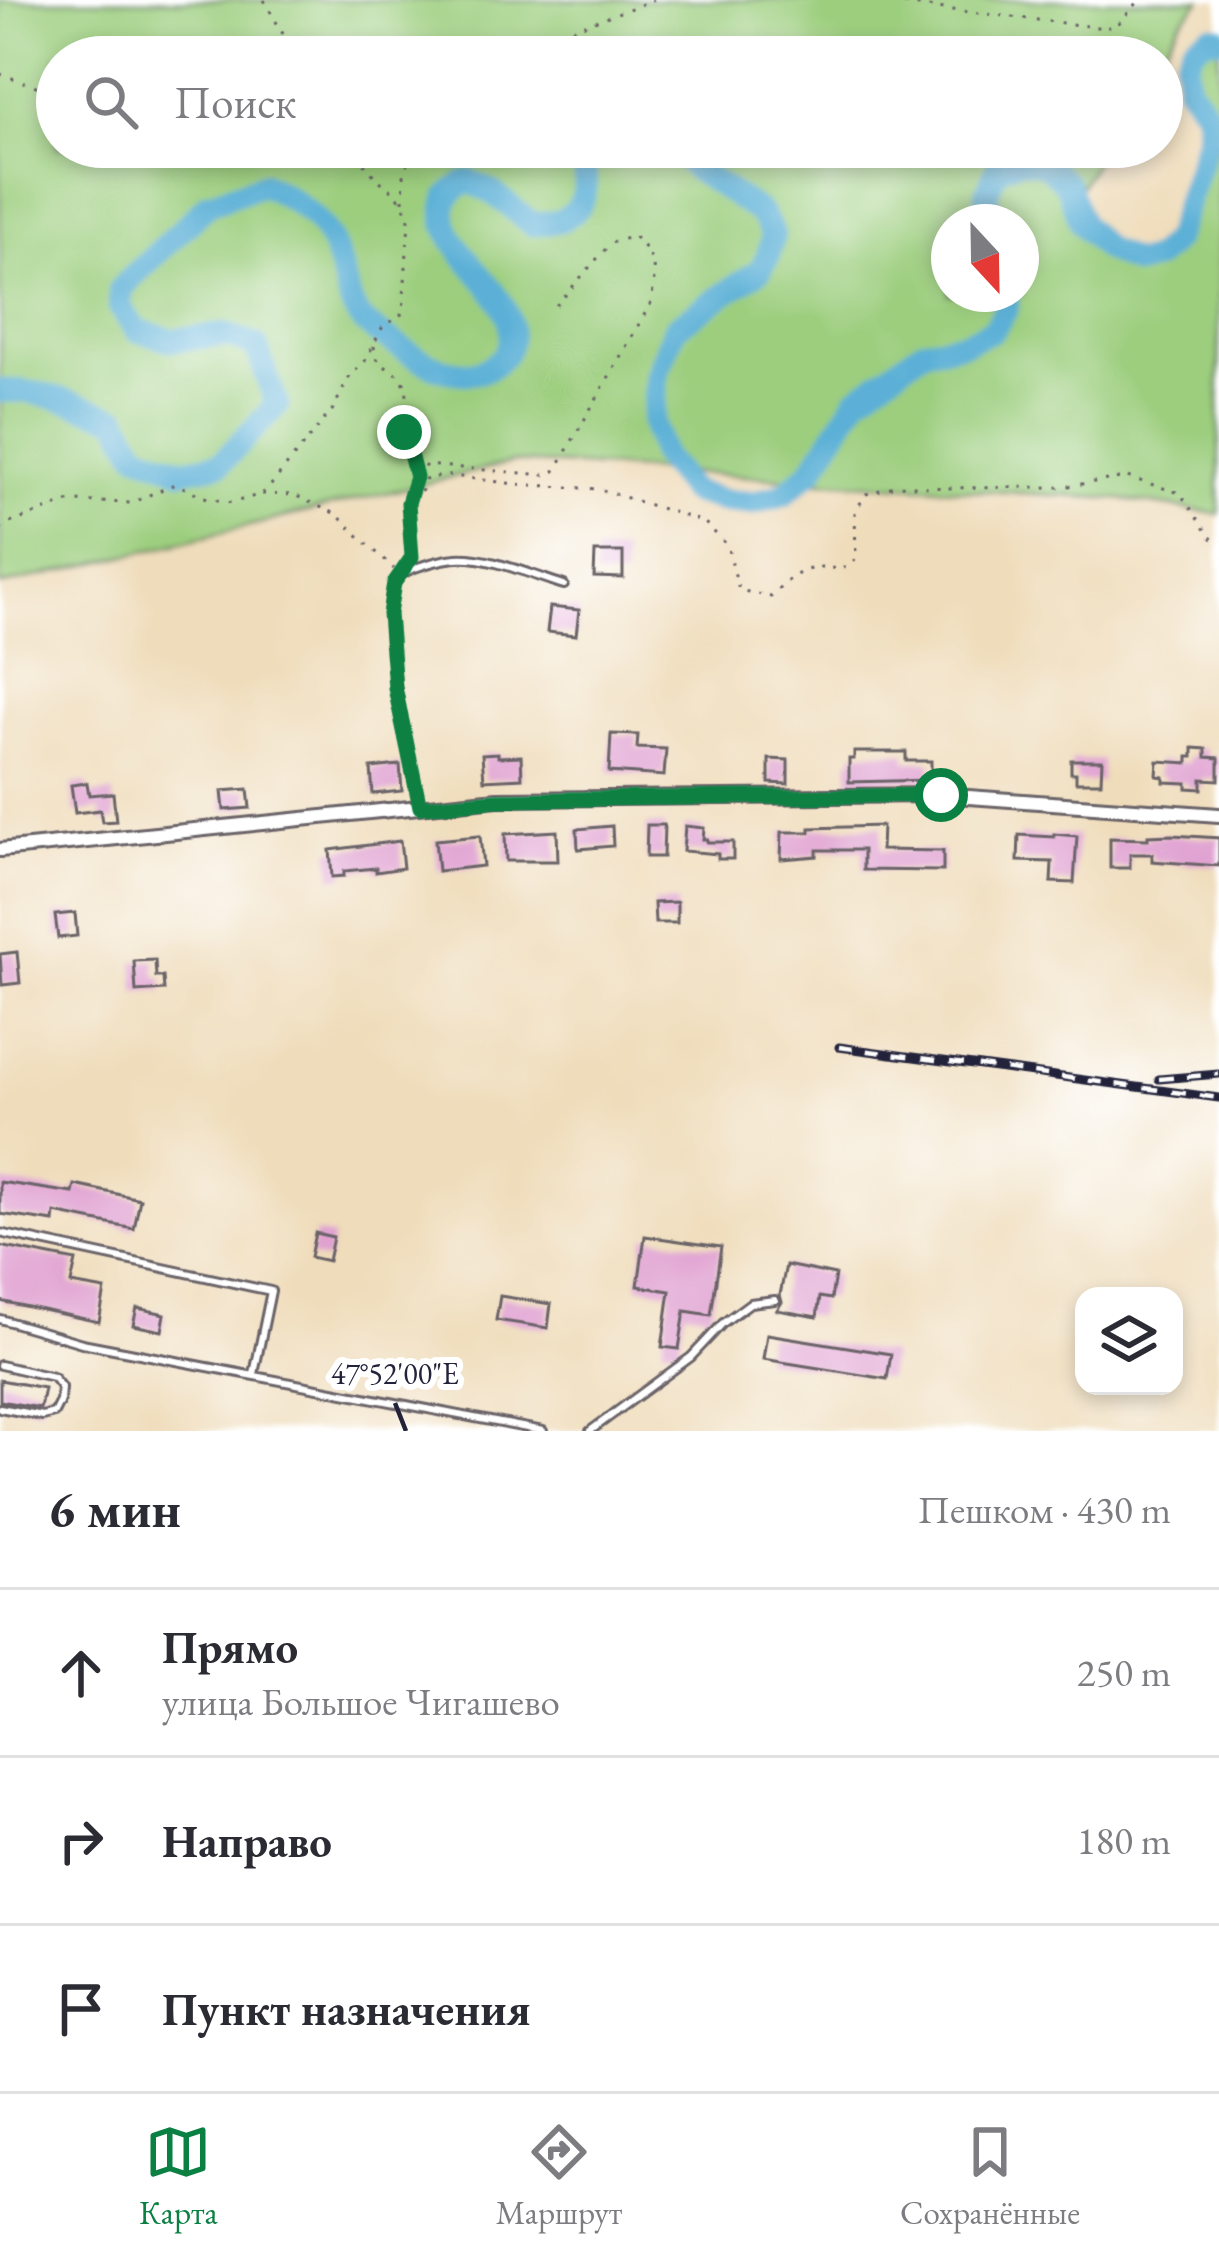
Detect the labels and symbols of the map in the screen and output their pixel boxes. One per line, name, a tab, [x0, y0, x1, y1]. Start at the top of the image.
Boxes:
north arrow	[931, 204, 1039, 312]
route end	[377, 405, 431, 459]
route start	[914, 768, 968, 822]
text: 47°52'00"E	[331, 1354, 459, 1393]

